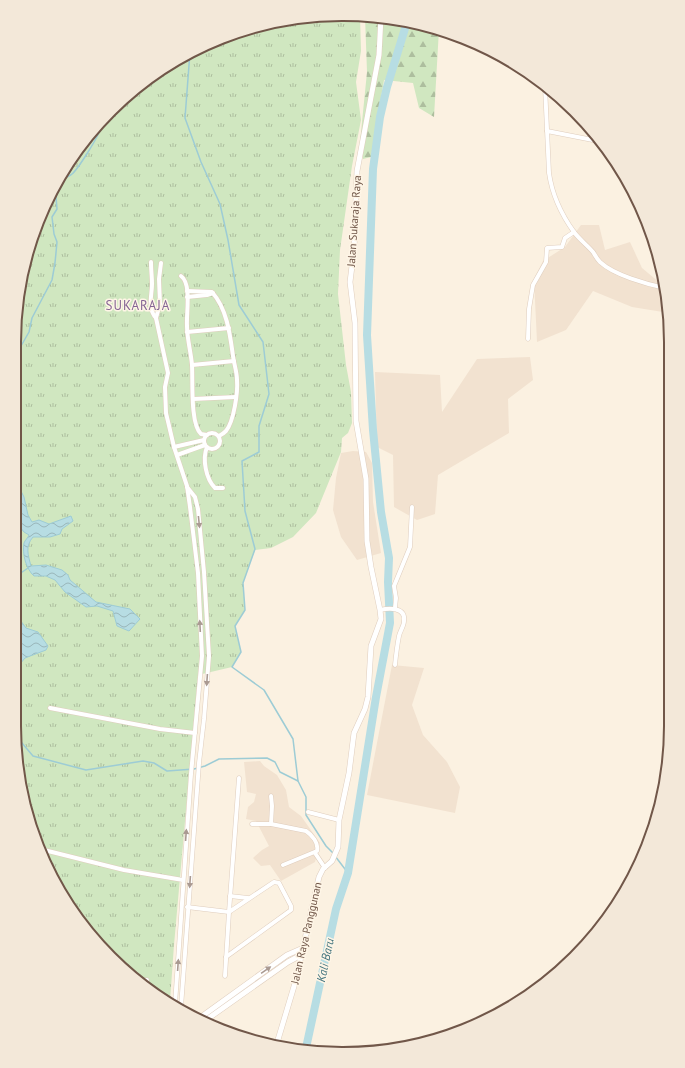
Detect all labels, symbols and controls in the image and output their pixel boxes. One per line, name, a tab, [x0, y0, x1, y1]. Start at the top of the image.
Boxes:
street label: Jalan Sukaraja Raya	[344, 175, 364, 268]
district label: SUKARAJA	[106, 297, 170, 314]
one-way arrow	[196, 516, 203, 528]
one-way arrow	[197, 620, 204, 632]
one-way arrow	[204, 674, 211, 686]
one-way arrow	[183, 829, 190, 841]
one-way arrow	[187, 876, 194, 889]
street label: Jalan Raya Panggunan	[287, 881, 325, 986]
water label: Kali Baru	[313, 937, 337, 983]
one-way arrow	[174, 959, 181, 971]
one-way arrow	[260, 966, 271, 974]

